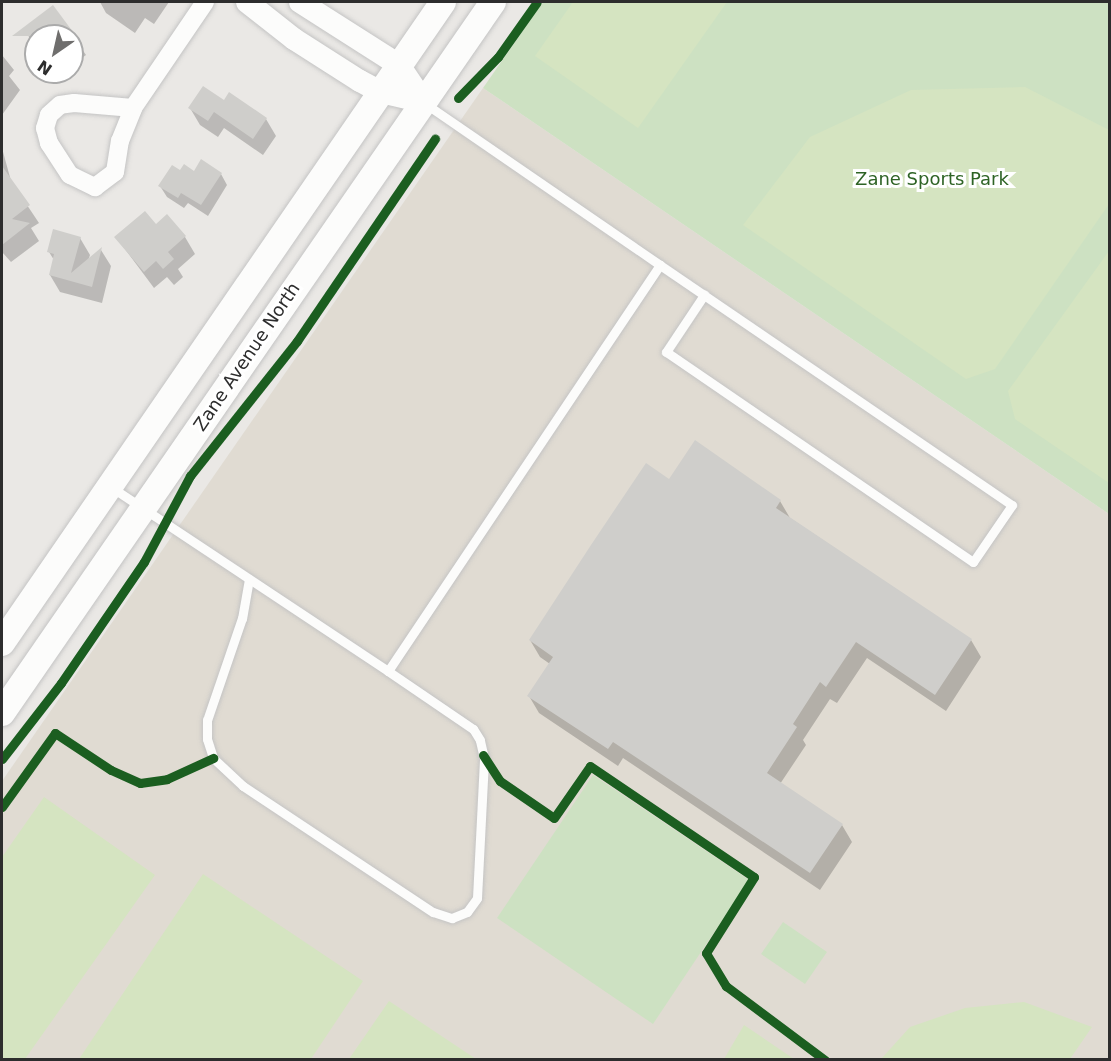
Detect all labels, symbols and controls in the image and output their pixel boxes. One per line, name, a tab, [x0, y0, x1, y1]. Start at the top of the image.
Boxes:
north arrow	[24, 24, 84, 84]
text: N	[34, 56, 56, 79]
park label: Zane Sports Park	[855, 168, 1009, 190]
street label: Zane Avenue North	[189, 279, 305, 435]

